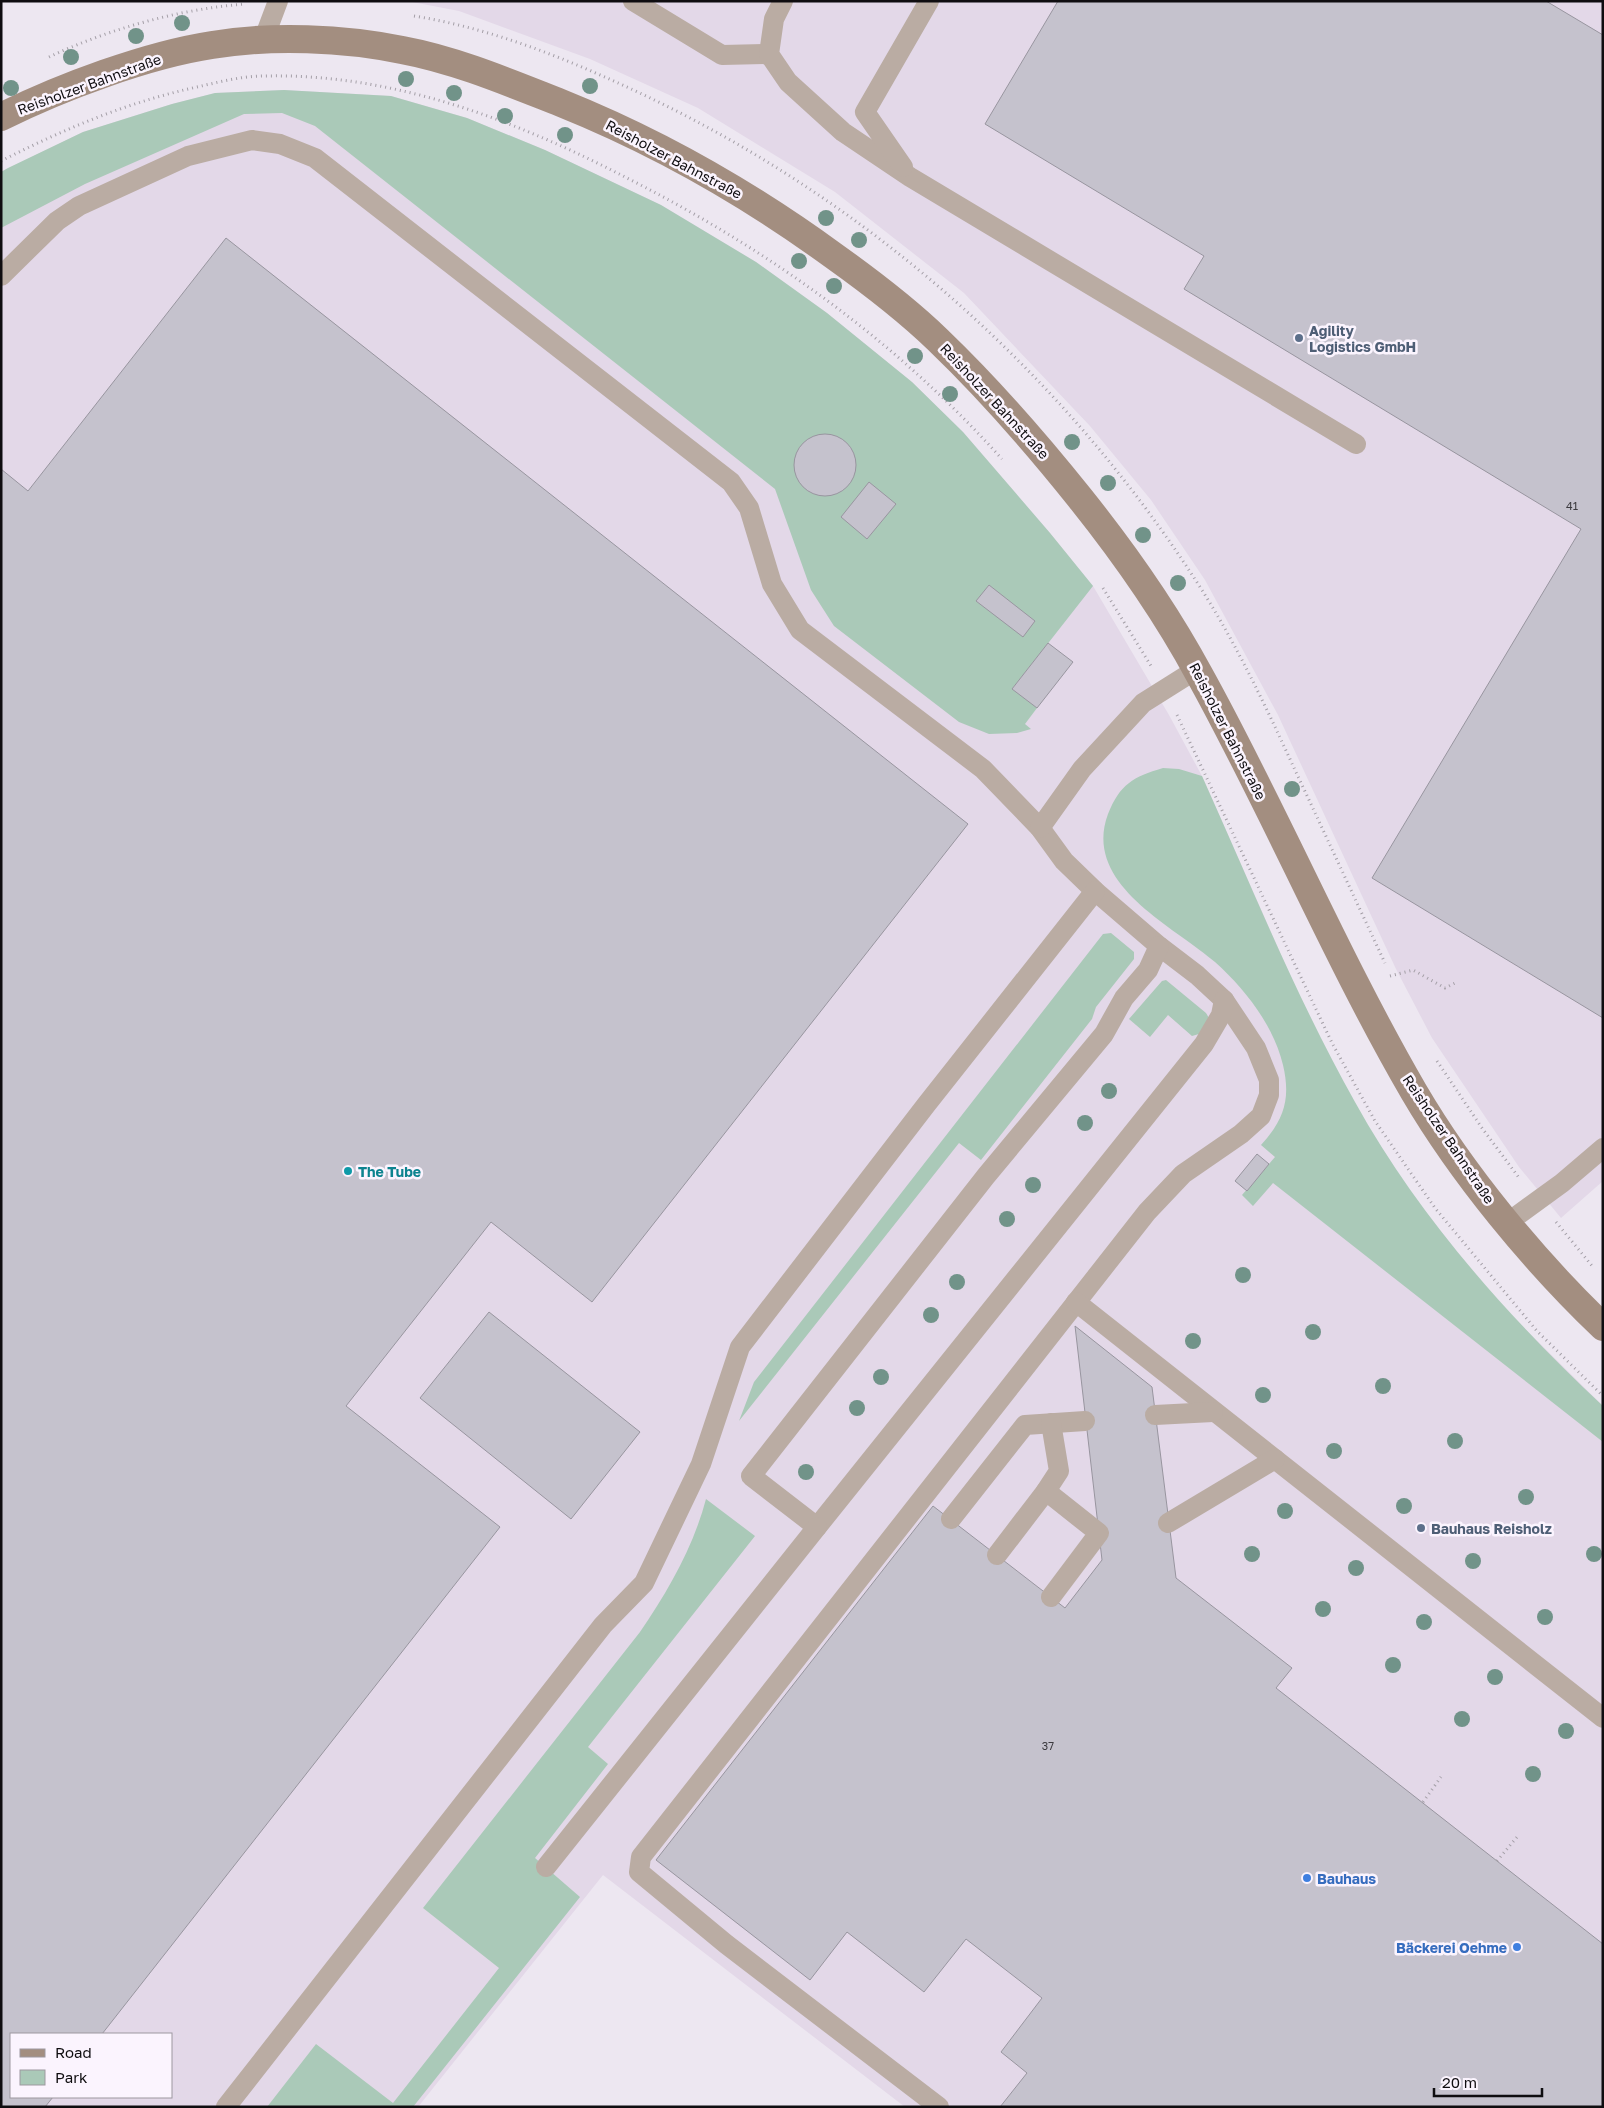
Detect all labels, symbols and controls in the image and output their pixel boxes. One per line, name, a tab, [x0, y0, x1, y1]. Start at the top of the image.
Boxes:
street label: Reisholzer Bahnstraße	[15, 50, 163, 118]
street label: Reisholzer Bahnstraße	[603, 116, 745, 202]
place label: Agility Logistics GmbH	[1309, 322, 1416, 355]
marker: Agility Logistics GmbH	[1293, 332, 1305, 344]
street label: Reisholzer Bahnstraße	[937, 340, 1053, 462]
house number: 41	[1566, 499, 1578, 512]
street label: Reisholzer Bahnstraße	[1186, 660, 1270, 802]
street label: Reisholzer Bahnstraße	[1400, 1071, 1498, 1207]
place label: The Tube	[358, 1163, 421, 1180]
marker: The Tube	[342, 1165, 354, 1177]
place label: Bauhaus Reisholz	[1431, 1520, 1552, 1537]
marker: Bauhaus Reisholz	[1415, 1522, 1427, 1534]
house number: 37	[1042, 1739, 1054, 1752]
place label: Bauhaus	[1317, 1870, 1376, 1887]
marker: Bauhaus	[1301, 1872, 1313, 1884]
place label: Bäckerei Oehme	[1396, 1939, 1507, 1956]
marker: Bäckerei Oehme	[1511, 1941, 1523, 1953]
legend	[10, 2033, 172, 2098]
text: Road	[55, 2043, 92, 2061]
scale bar	[1434, 2066, 1542, 2098]
text: Park	[55, 2068, 88, 2086]
text: 20 m	[1442, 2073, 1477, 2091]

